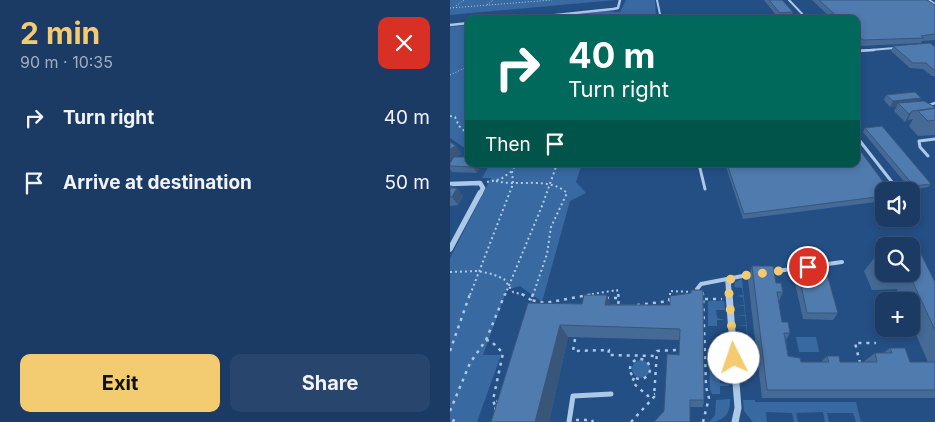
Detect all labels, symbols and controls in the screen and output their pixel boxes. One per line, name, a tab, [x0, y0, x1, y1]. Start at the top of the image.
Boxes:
text: 2 min	[20, 15, 100, 51]
button: close	[378, 17, 430, 69]
text: 40 m	[568, 34, 656, 76]
icon: right	[485, 35, 550, 100]
text: 90 m · 10:35	[20, 52, 113, 72]
text: Turn right	[568, 76, 669, 102]
icon: right	[20, 104, 48, 132]
text: Turn right	[63, 106, 154, 129]
text: 40 m	[384, 106, 430, 129]
icon: arrive	[541, 130, 569, 158]
text: Then	[485, 133, 531, 156]
icon: arrive	[20, 169, 48, 197]
text: Arrive at destination	[63, 171, 252, 194]
text: 50 m	[384, 171, 430, 194]
map controls	[875, 182, 920, 337]
button: sound	[875, 182, 920, 227]
button: search	[875, 237, 920, 282]
pin	[787, 246, 829, 288]
icon: arrive	[794, 253, 822, 281]
button: +	[875, 292, 920, 337]
position arrow	[707, 331, 759, 383]
button: Exit	[20, 354, 220, 412]
button: Share	[230, 354, 430, 412]

